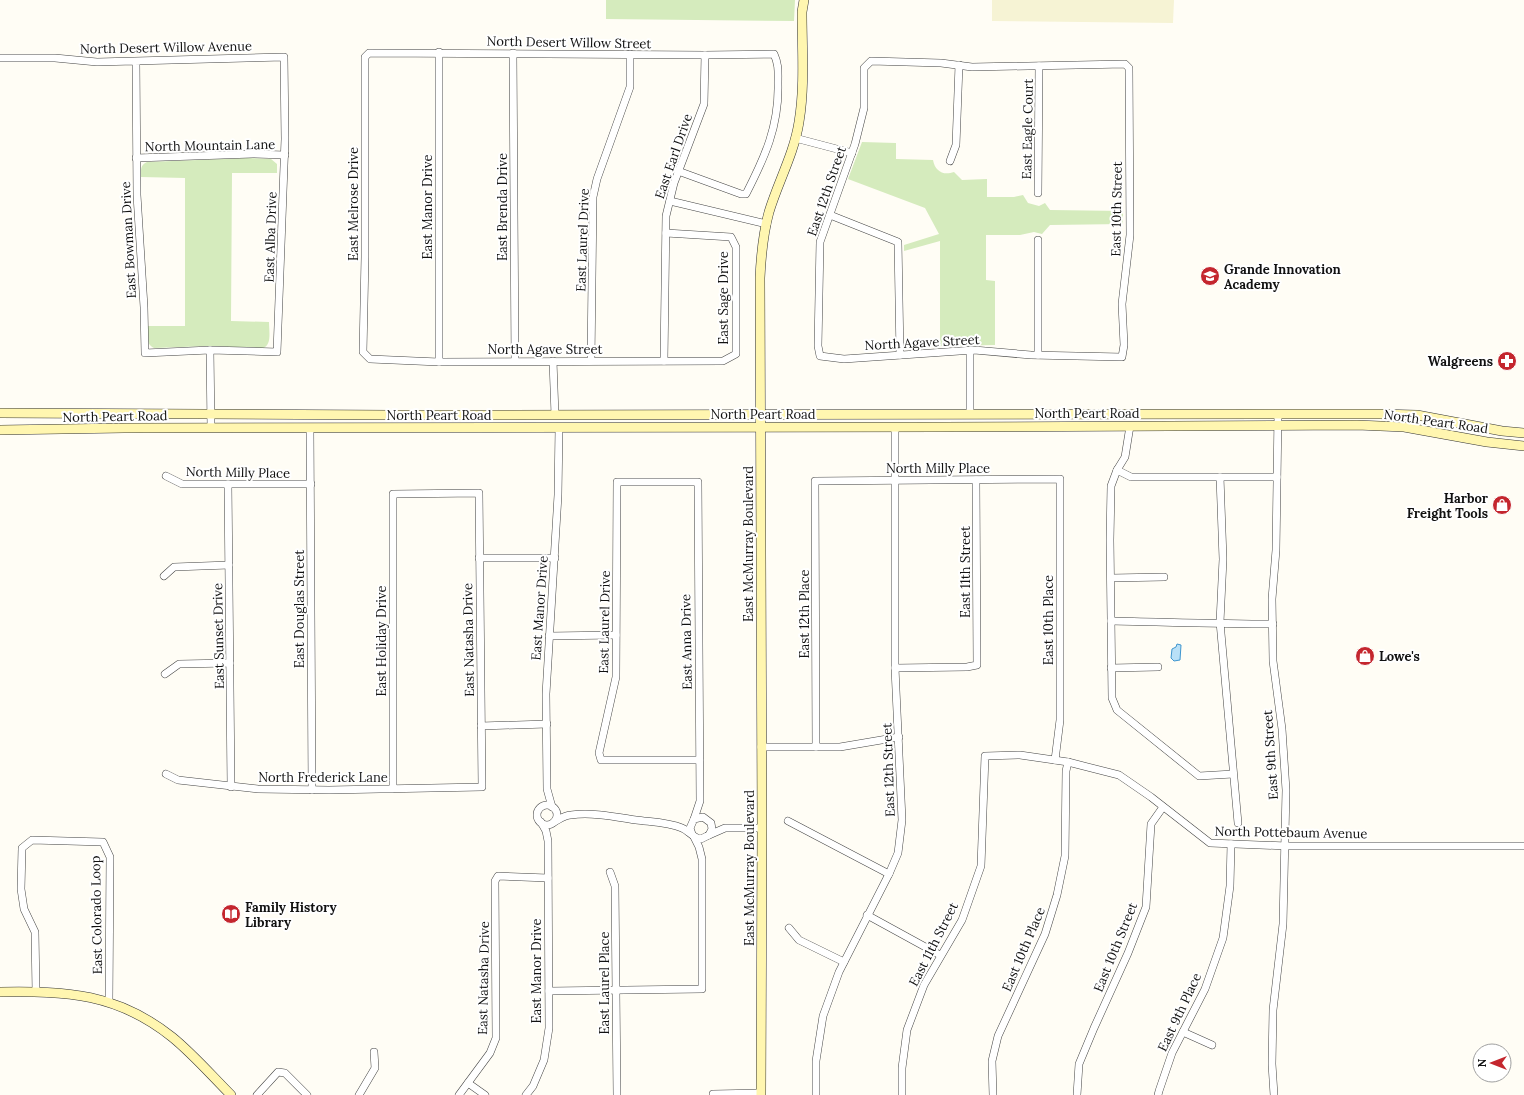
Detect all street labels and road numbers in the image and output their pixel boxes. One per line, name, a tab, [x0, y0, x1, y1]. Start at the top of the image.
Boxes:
street label: North Desert Willow Street	[486, 33, 652, 52]
street label: North Desert Willow Avenue	[80, 37, 252, 58]
street label: East Eagle Court	[1018, 78, 1037, 180]
street label: East Earl Drive	[651, 111, 696, 201]
street label: North Mountain Lane	[145, 136, 275, 155]
street label: East 12th Street	[803, 144, 850, 238]
street label: East Melrose Drive	[345, 147, 362, 261]
street label: East Brenda Drive	[494, 153, 511, 261]
street label: East Manor Drive	[419, 155, 436, 259]
street label: East 10th Street	[1107, 161, 1126, 257]
street label: East Bowman Drive	[117, 181, 140, 299]
street label: East Laurel Drive	[572, 188, 593, 292]
street label: East Alba Drive	[260, 191, 281, 283]
street label: East Sage Drive	[715, 251, 732, 345]
street label: North Agave Street	[864, 331, 980, 354]
street label: North Agave Street	[487, 341, 603, 358]
street label: North Peart Road	[1034, 405, 1140, 422]
street label: North Peart Road	[710, 406, 816, 423]
street label: North Peart Road	[1383, 406, 1489, 437]
street label: North Peart Road	[62, 407, 168, 426]
street label: North Peart Road	[386, 407, 492, 424]
street label: North Milly Place	[886, 460, 990, 477]
street label: North Milly Place	[186, 463, 290, 482]
street label: East McMurray Boulevard	[740, 466, 757, 622]
street label: East 11th Street	[957, 526, 974, 618]
street label: East Douglas Street	[291, 550, 308, 668]
street label: East Manor Drive	[527, 555, 552, 661]
street label: East 12th Place	[796, 569, 813, 659]
street label: East Laurel Drive	[595, 570, 614, 674]
street label: East 10th Place	[1040, 575, 1057, 665]
street label: East Sunset Drive	[209, 583, 228, 689]
street label: East Natasha Drive	[459, 583, 478, 697]
street label: East Holiday Drive	[373, 585, 390, 697]
street label: East Anna Drive	[677, 594, 696, 690]
street label: East 9th Street	[1259, 710, 1282, 800]
street label: East 12th Street	[878, 723, 899, 817]
street label: North Frederick Lane	[258, 769, 388, 786]
street label: East McMurray Boulevard	[741, 790, 758, 946]
street label: North Pottebaum Avenue	[1214, 823, 1368, 842]
street label: East Colorado Loop	[87, 855, 106, 974]
street label: East 11th Street	[905, 899, 962, 989]
street label: East 10th Street	[1090, 900, 1141, 994]
street label: East 10th Place	[998, 904, 1049, 994]
street label: East Manor Drive	[528, 919, 545, 1023]
street label: East Natasha Drive	[474, 921, 493, 1035]
street label: East Laurel Place	[596, 932, 613, 1034]
street label: East 9th Place	[1154, 970, 1205, 1054]

